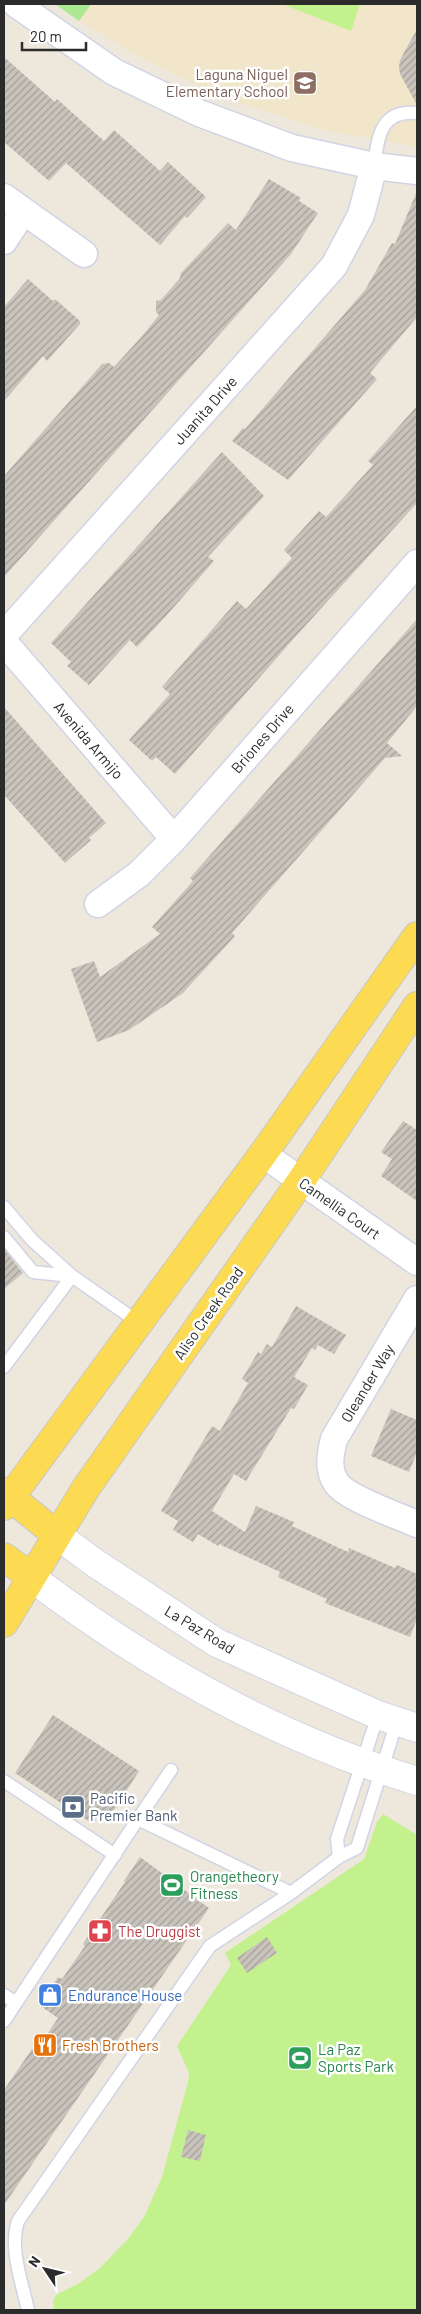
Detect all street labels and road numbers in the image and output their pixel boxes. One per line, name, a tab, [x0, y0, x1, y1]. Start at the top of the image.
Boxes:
street label: Juanita Drive	[170, 372, 240, 448]
street label: Avenida Armijo	[50, 698, 128, 782]
street label: Briones Drive	[227, 700, 297, 776]
street label: Camellia Court	[296, 1173, 384, 1243]
street label: Aliso Creek Road	[169, 1263, 247, 1363]
street label: Oleander Way	[337, 1341, 397, 1425]
street label: La Paz Road	[162, 1601, 238, 1657]

